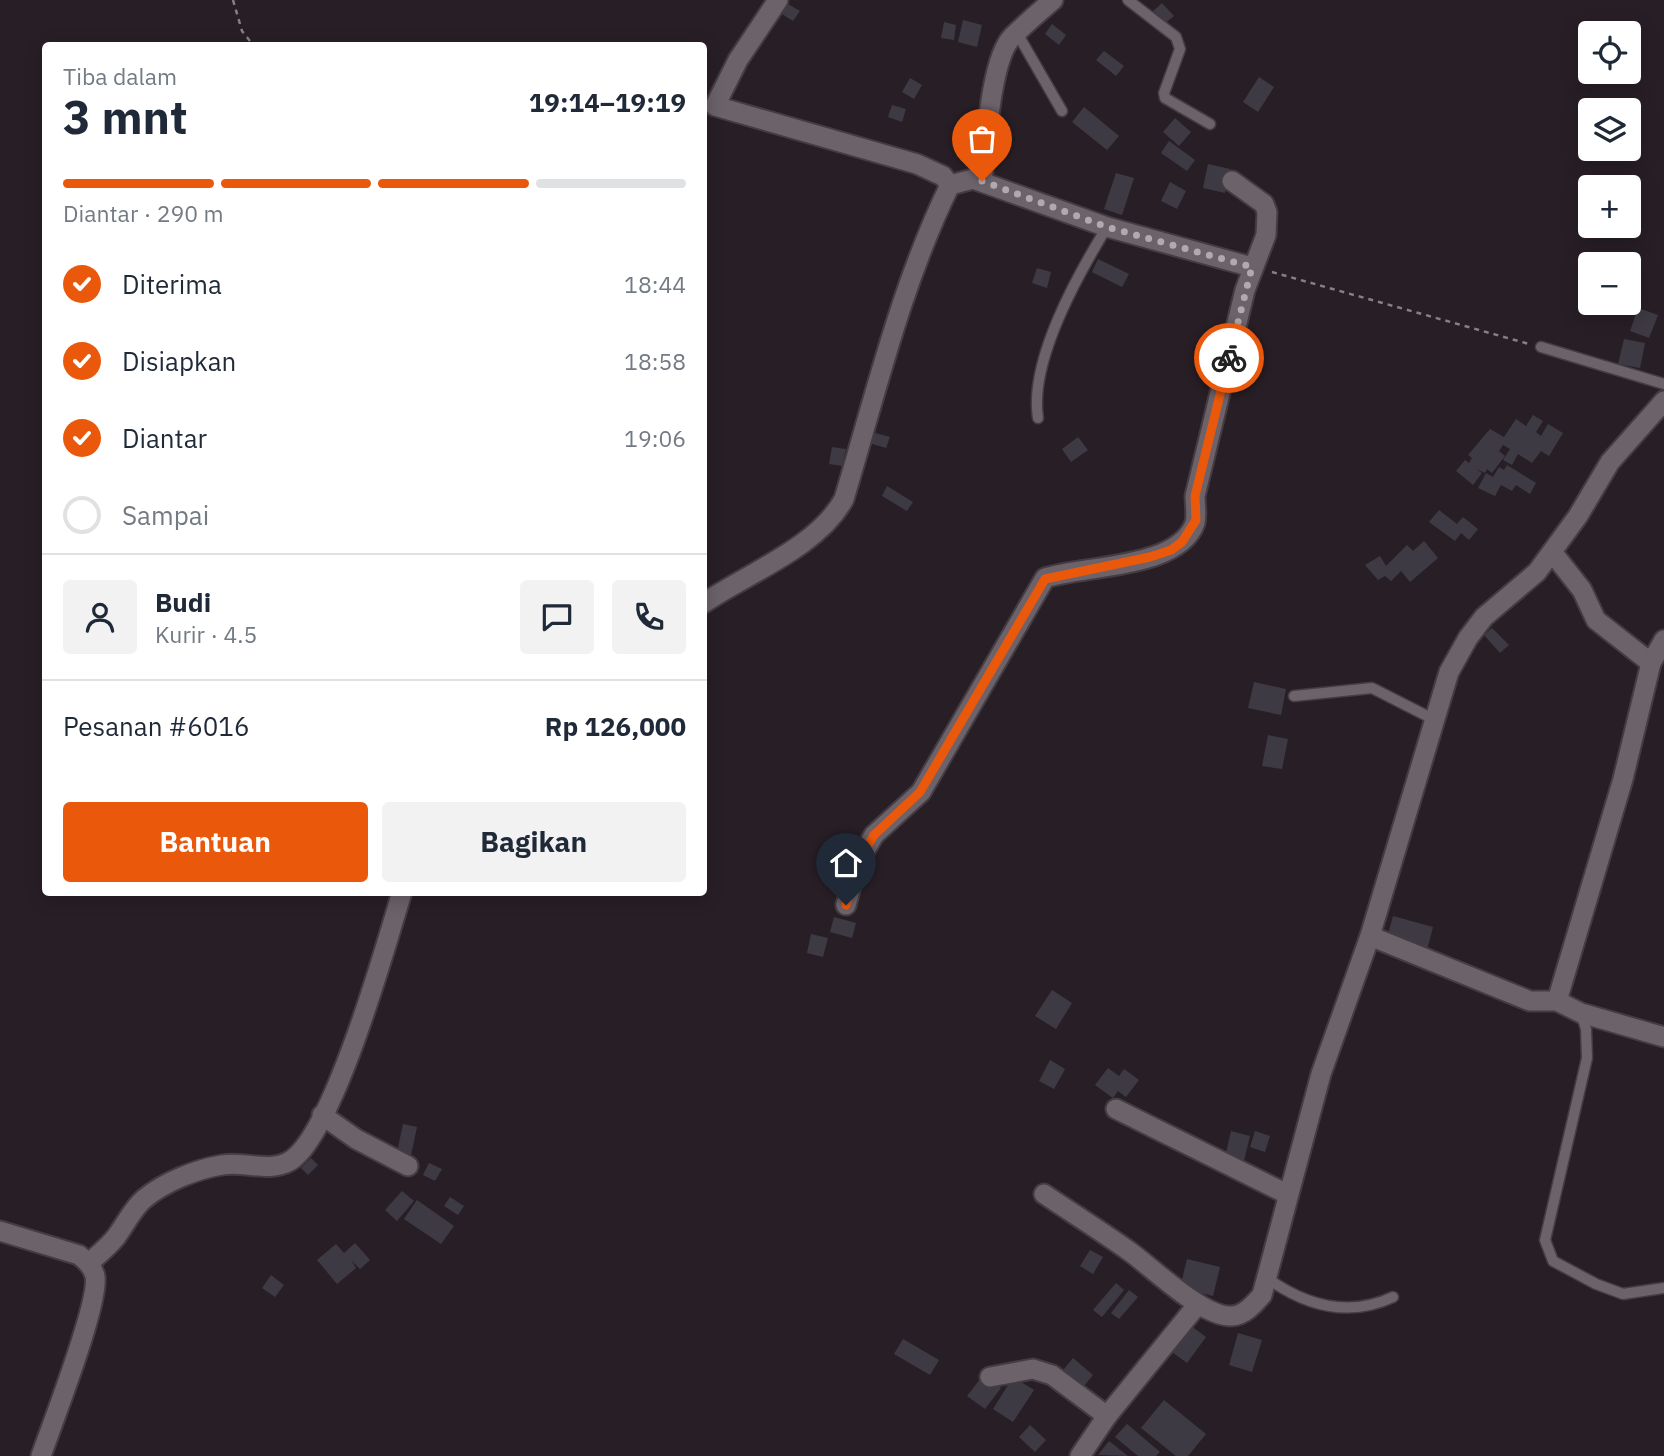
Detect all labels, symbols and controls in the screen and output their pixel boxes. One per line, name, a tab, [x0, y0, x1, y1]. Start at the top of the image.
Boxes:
map controls	[1578, 21, 1641, 315]
button: locate	[1578, 21, 1641, 84]
text: Tiba dalam	[63, 61, 177, 91]
text: 19:14–19:19	[529, 85, 686, 119]
text: 3 mnt	[63, 87, 188, 147]
button: layers	[1578, 98, 1641, 161]
pin	[952, 109, 1012, 181]
icon: bag	[963, 120, 1001, 158]
button: +	[1578, 175, 1641, 238]
text: Diantar · 290 m	[63, 198, 224, 228]
button: −	[1578, 252, 1641, 315]
icon: check	[63, 265, 101, 303]
text: Diterima	[122, 267, 222, 301]
text: 18:44	[624, 269, 686, 299]
courier	[1194, 323, 1264, 393]
icon: bike	[1210, 339, 1248, 377]
icon: check	[63, 342, 101, 380]
text: Disiapkan	[122, 344, 236, 378]
text: 18:58	[624, 346, 686, 376]
icon: check	[63, 419, 101, 457]
text: Diantar	[122, 421, 207, 455]
text: 19:06	[624, 423, 686, 453]
text: Sampai	[122, 498, 209, 532]
button: person	[63, 580, 137, 654]
button: chat	[520, 580, 594, 654]
button: phone	[612, 580, 686, 654]
text: Budi	[155, 585, 211, 619]
text: Kurir · 4.5	[155, 619, 257, 649]
text: Pesanan #6016	[63, 709, 250, 743]
text: Rp 126,000	[545, 709, 686, 743]
button: Bantuan	[63, 802, 368, 882]
button: Bagikan	[382, 802, 686, 882]
pin	[816, 833, 876, 905]
icon: home	[827, 844, 865, 882]

